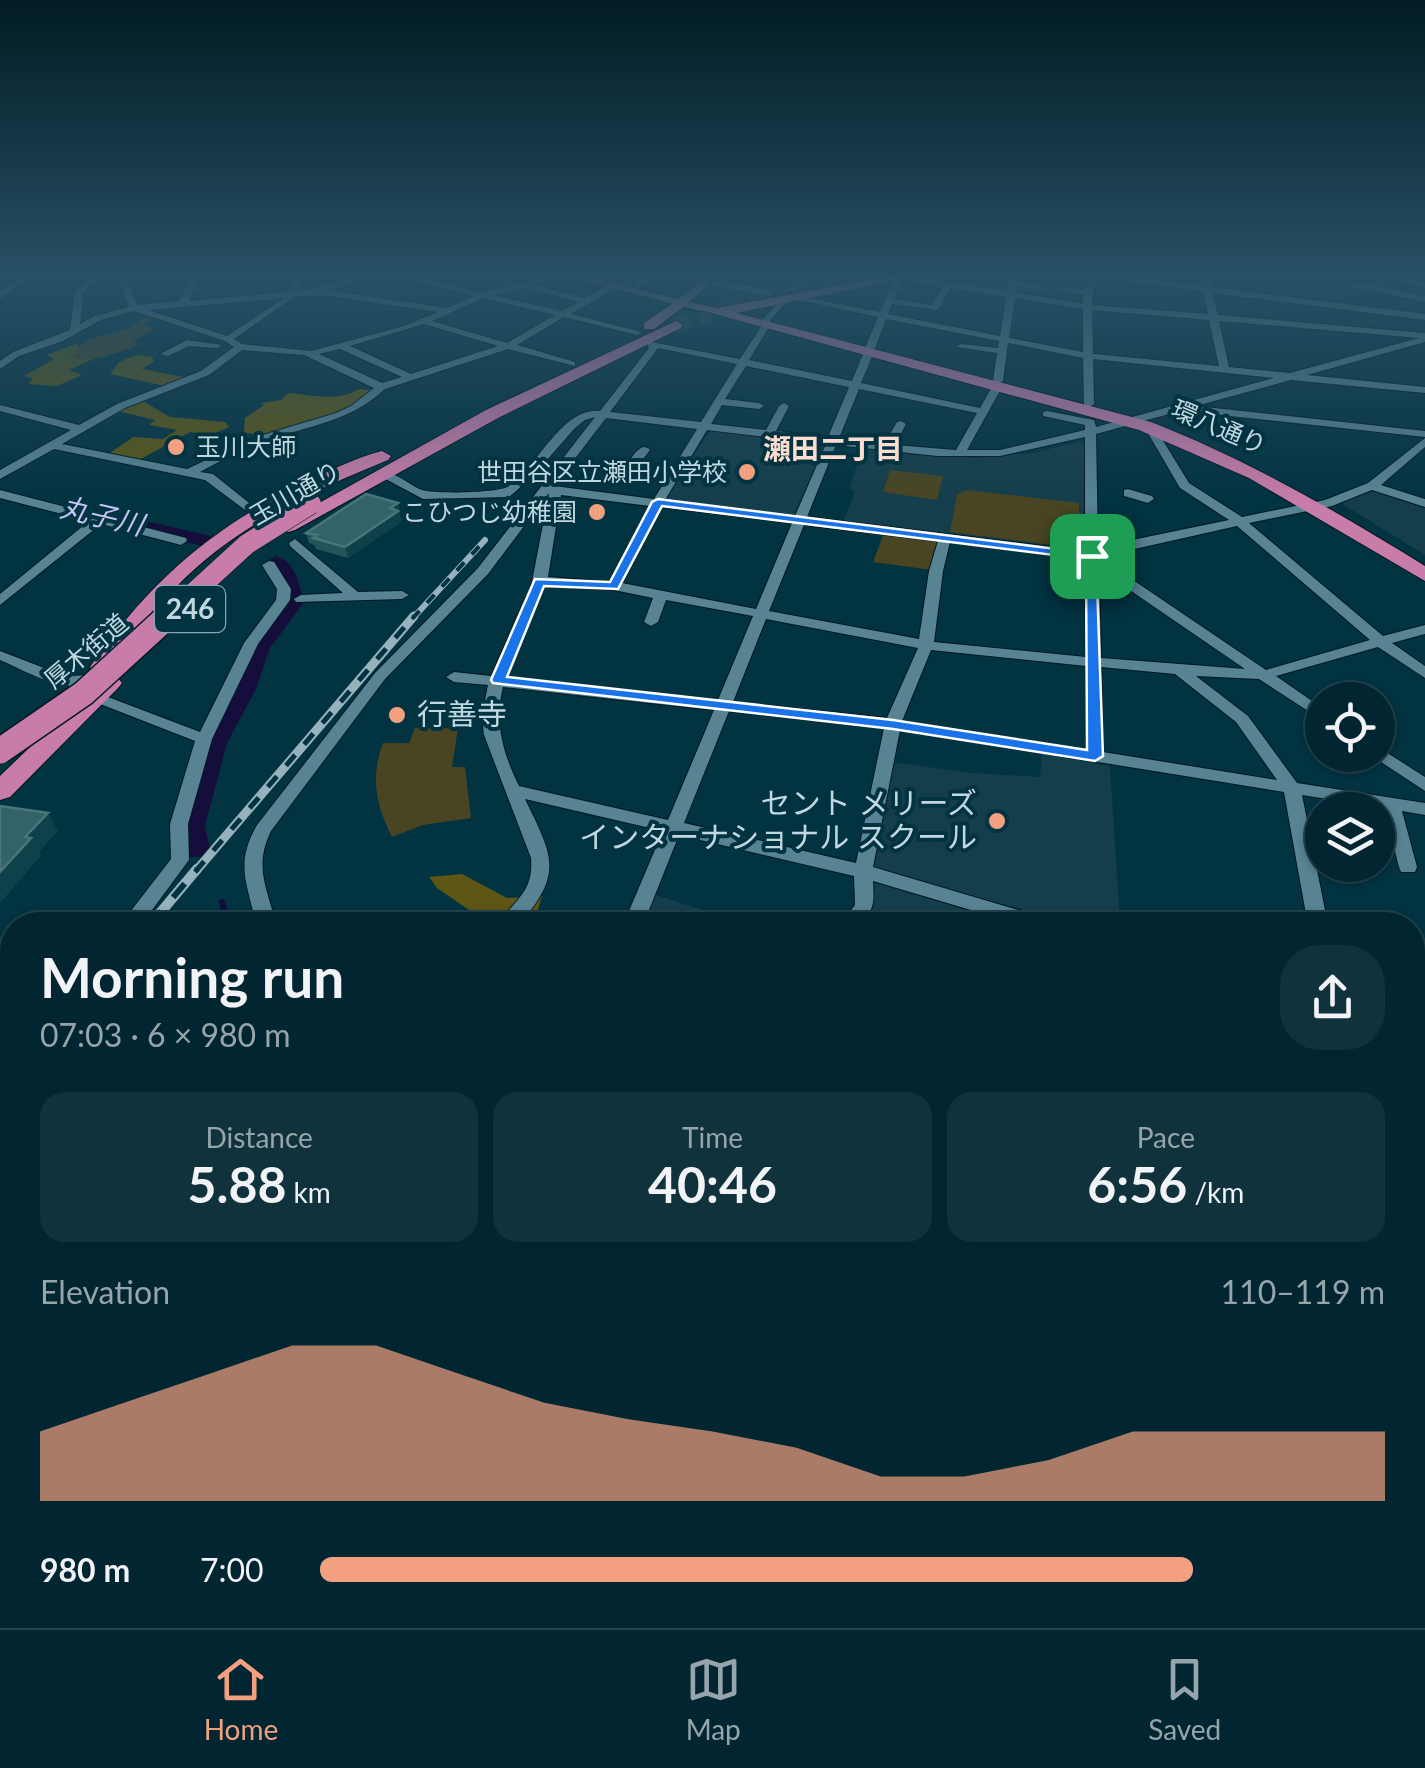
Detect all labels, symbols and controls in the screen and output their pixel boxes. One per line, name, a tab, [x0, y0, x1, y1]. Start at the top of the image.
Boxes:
street label: 環八通り	[1167, 393, 1271, 459]
place label: 玉川大師	[196, 431, 296, 461]
district label: 瀬田二丁目	[763, 431, 903, 465]
marker: 玉川大師	[165, 436, 187, 458]
street label: 玉川通り	[244, 454, 345, 530]
place label: 世田谷区立瀬田小学校	[477, 456, 727, 486]
marker: 世田谷区立瀬田小学校	[736, 461, 758, 483]
water label: 丸子川	[57, 489, 150, 542]
place label: こひつじ幼稚園	[402, 496, 577, 526]
marker: こひつじ幼稚園	[586, 501, 608, 523]
pin	[1050, 514, 1135, 599]
icon: arrive	[1065, 529, 1120, 584]
road number: 246	[155, 586, 225, 632]
street label: 厚木街道	[37, 607, 133, 694]
map controls	[1305, 682, 1395, 882]
button: locate	[1305, 682, 1395, 772]
place label: 行善寺	[417, 695, 507, 731]
marker: 行善寺	[386, 704, 408, 726]
place label: セント メリーズ インターナショナル スクール	[579, 784, 977, 854]
button: layers	[1305, 792, 1395, 882]
marker: セント メリーズ インターナショナル スクール	[986, 810, 1008, 832]
text: Morning run	[40, 944, 344, 1010]
button: share	[1280, 945, 1385, 1050]
text: 07:03 · 6 × 980 m	[40, 1015, 291, 1054]
text: Distance	[205, 1120, 313, 1154]
text: Time	[682, 1120, 743, 1154]
text: Pace	[1137, 1120, 1195, 1154]
text: 5.88	[188, 1154, 286, 1214]
text: 40:46	[648, 1154, 777, 1214]
text: 6:56	[1087, 1154, 1187, 1214]
text: km	[286, 1175, 331, 1209]
text: /km	[1187, 1175, 1244, 1209]
text: Elevation	[40, 1272, 170, 1311]
text: 110–119 m	[1221, 1272, 1385, 1311]
text: 980 m	[40, 1550, 130, 1589]
text: 7:00	[200, 1550, 264, 1589]
tab: Home	[204, 1652, 278, 1746]
tab: Map	[686, 1652, 741, 1746]
tab: Saved	[1148, 1652, 1221, 1746]

